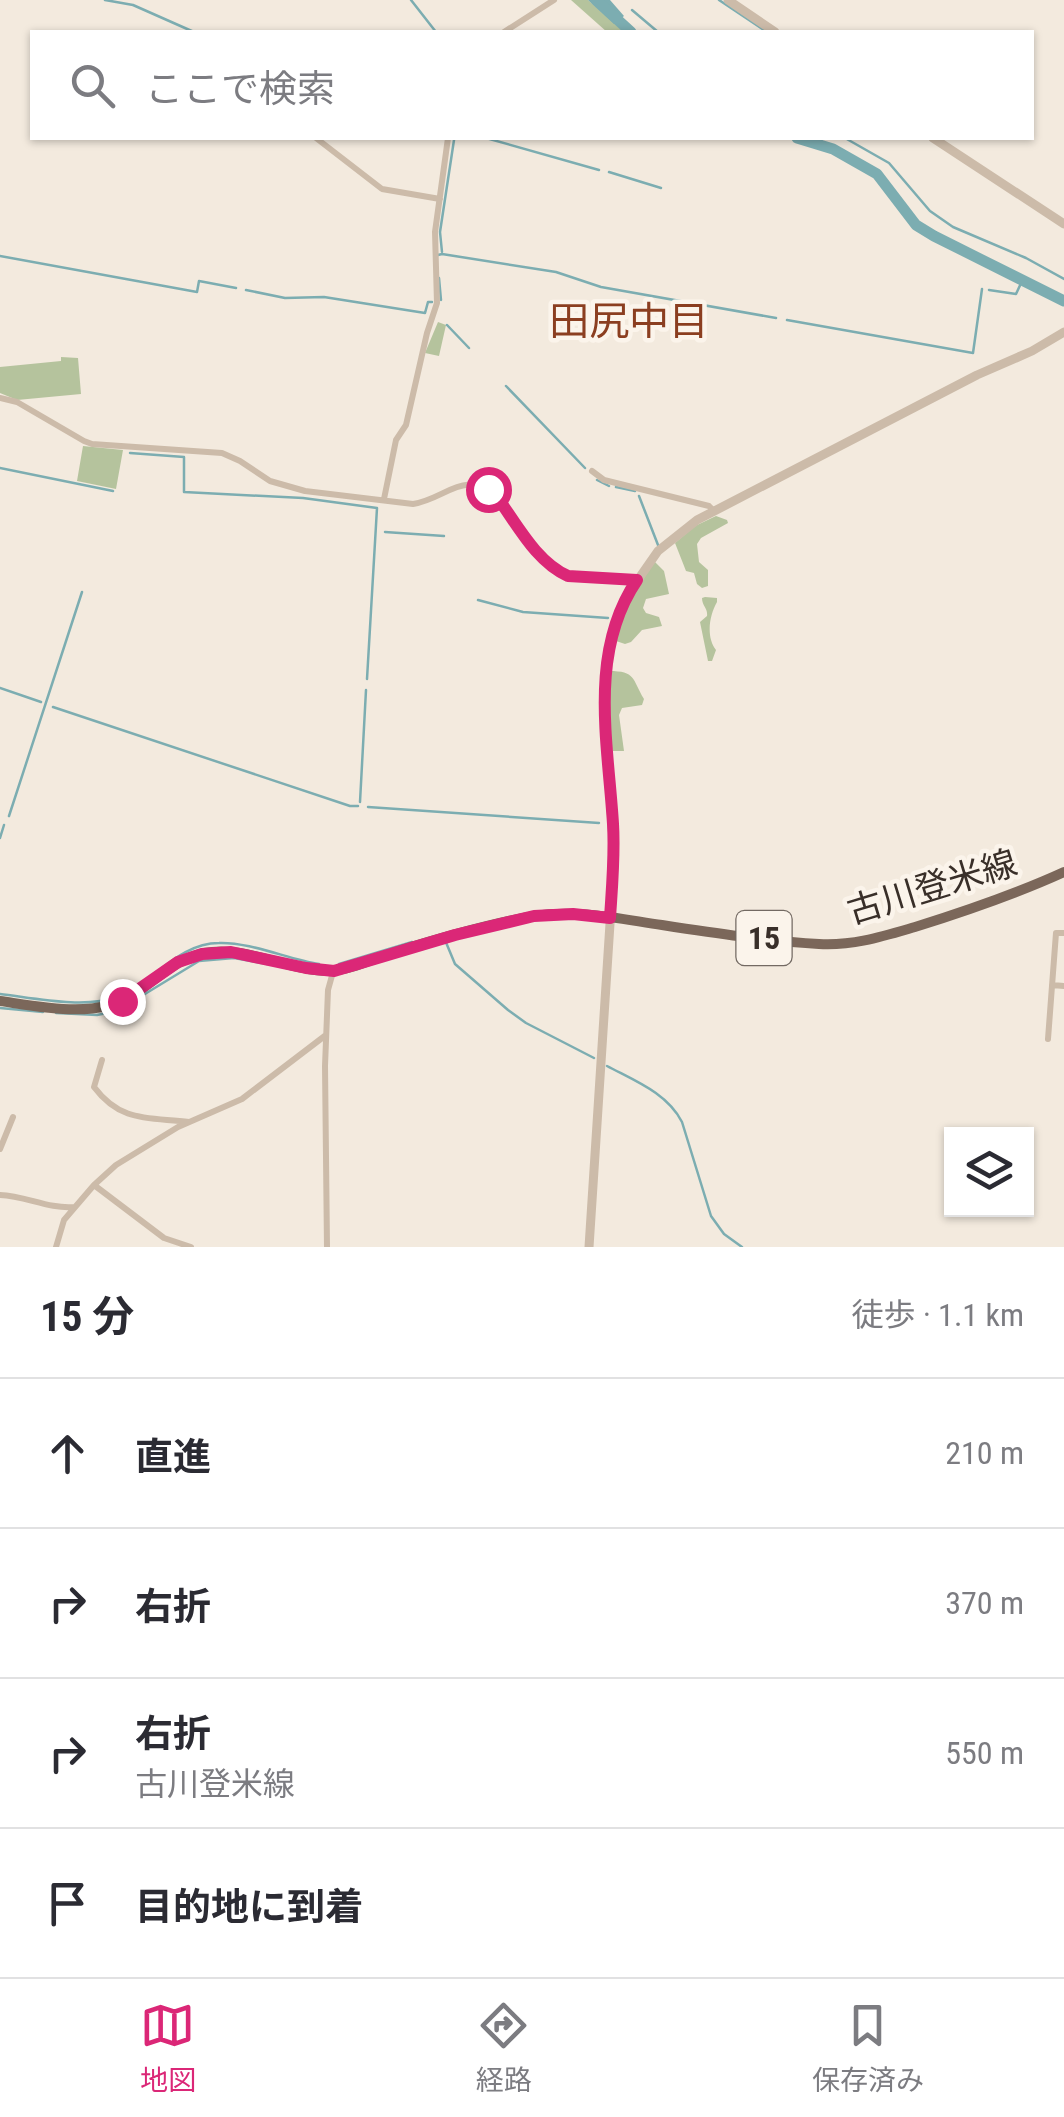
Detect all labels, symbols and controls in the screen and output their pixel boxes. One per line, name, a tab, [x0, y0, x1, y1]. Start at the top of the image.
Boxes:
search box	[30, 30, 1034, 140]
icon: search	[65, 58, 120, 113]
text: ここで検索	[145, 67, 335, 111]
district label: 田尻中目	[549, 298, 709, 345]
route start	[466, 467, 512, 513]
street label: 古川登米線	[842, 842, 1022, 933]
road number: 15	[736, 911, 792, 965]
route end	[100, 979, 146, 1025]
map controls	[944, 1127, 1034, 1217]
button: layers	[944, 1127, 1034, 1217]
text: 15 分	[40, 1292, 134, 1341]
text: 徒歩 · 1.1 km	[852, 1296, 1024, 1334]
icon: ahead	[40, 1426, 95, 1481]
text: 210 m	[945, 1434, 1024, 1472]
text: 直進	[135, 1435, 211, 1479]
icon: right	[40, 1576, 95, 1631]
text: 370 m	[945, 1584, 1024, 1622]
text: 右折	[135, 1585, 211, 1629]
text: 右折	[135, 1712, 211, 1756]
icon: right	[40, 1726, 95, 1781]
text: 550 m	[945, 1734, 1024, 1772]
text: 古川登米線	[135, 1765, 295, 1803]
icon: arrive	[40, 1876, 95, 1931]
text: 目的地に到着	[135, 1885, 363, 1929]
tab: 地図	[140, 1998, 196, 2098]
tab: 経路	[476, 1998, 532, 2098]
tab: 保存済み	[812, 1998, 924, 2098]

